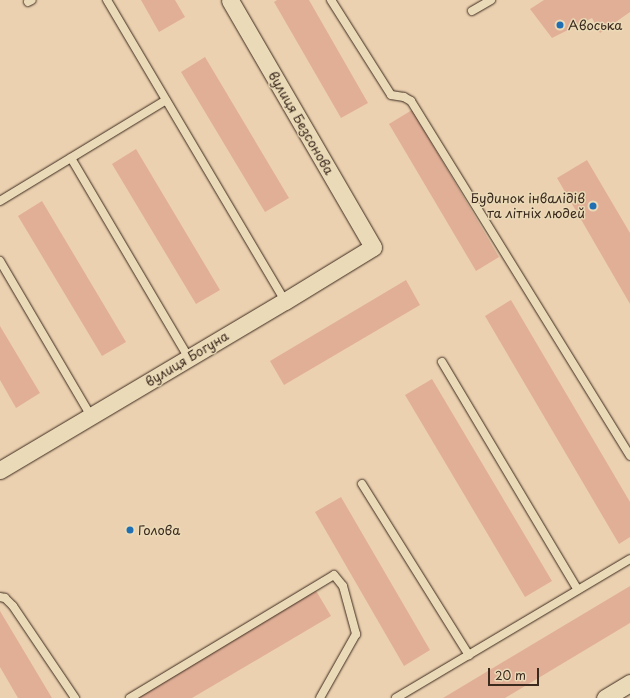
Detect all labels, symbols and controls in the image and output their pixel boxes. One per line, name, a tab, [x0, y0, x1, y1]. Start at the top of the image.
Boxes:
place label: Авоська	[568, 17, 622, 33]
marker: Авоська	[555, 20, 565, 30]
street label: вулиця Безсонова	[265, 68, 337, 178]
place label: Будинок інвалідів та літніх людей	[470, 191, 585, 222]
marker: Будинок інвалідів та літніх людей	[588, 201, 598, 211]
street label: вулиця Богуна	[142, 328, 232, 390]
place label: Голова	[138, 522, 180, 538]
marker: Голова	[125, 525, 135, 535]
scale bar	[490, 660, 541, 686]
text: 20 m	[495, 666, 526, 684]

